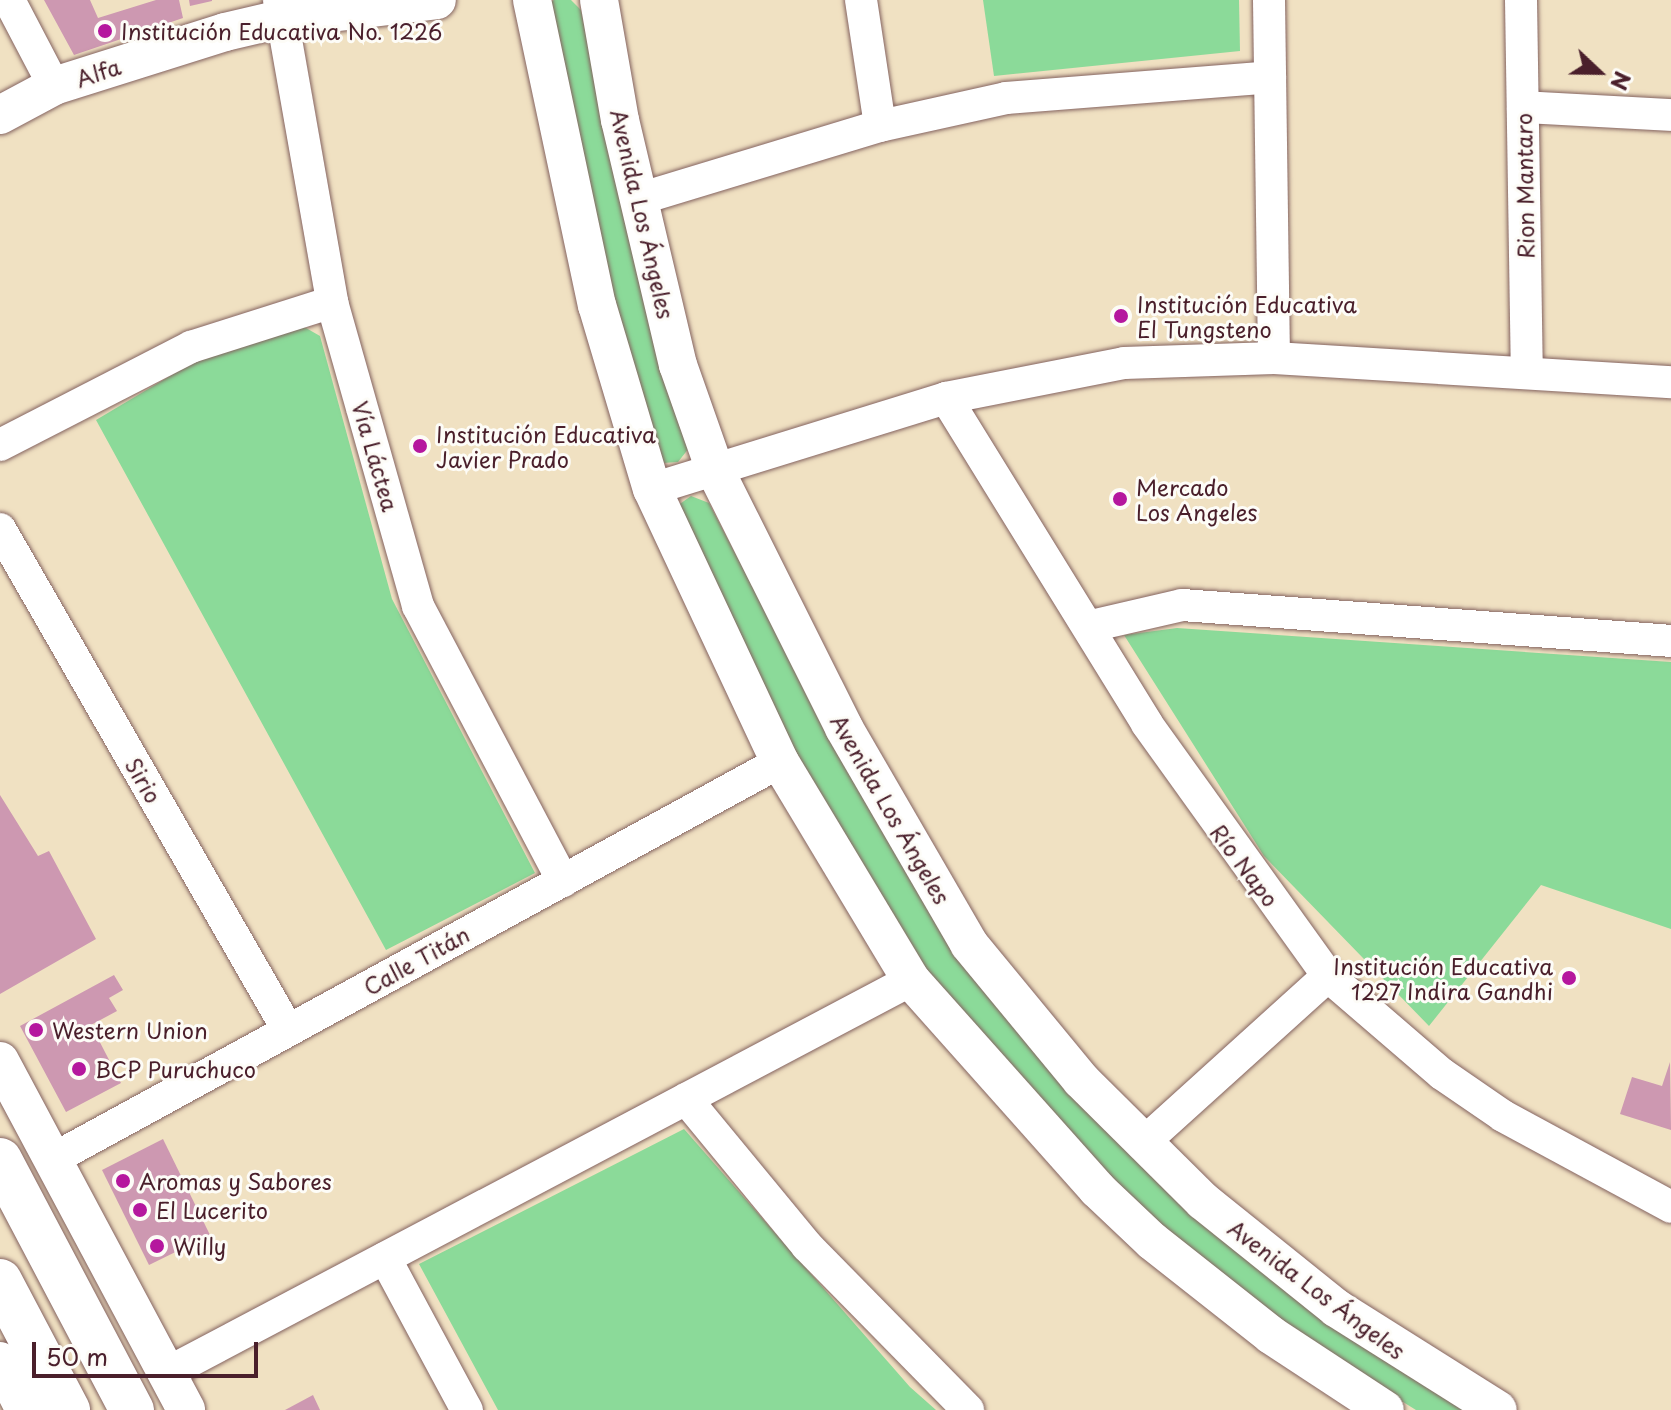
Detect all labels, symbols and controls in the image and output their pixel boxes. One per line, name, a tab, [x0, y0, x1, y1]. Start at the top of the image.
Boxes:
place label: Institución Educativa No. 1226	[121, 18, 442, 44]
marker: Institución Educativa No. 1226	[96, 22, 114, 40]
north arrow	[1559, 32, 1639, 112]
street label: Alfa	[72, 52, 124, 92]
text: N	[1603, 67, 1640, 95]
street label: Avenida Los Ángeles	[606, 106, 680, 322]
street label: Rion Mantaro	[1510, 113, 1538, 259]
place label: Institución Educativa El Tungsteno	[1137, 290, 1357, 342]
marker: Institución Educativa El Tungsteno	[1112, 307, 1130, 325]
street label: Vía Láctea	[348, 398, 404, 514]
place label: Institución Educativa Javier Prado	[436, 420, 656, 472]
marker: Institución Educativa Javier Prado	[411, 437, 429, 455]
place label: Mercado Los Angeles	[1136, 473, 1261, 524]
marker: Mercado Los Angeles	[1111, 490, 1129, 508]
street label: Avenida Los Ángeles	[825, 709, 957, 909]
street label: Sirio	[121, 753, 167, 807]
street label: Río Napo	[1205, 818, 1285, 912]
street label: Calle Titán	[358, 920, 474, 1000]
place label: Institución Educativa 1227 Indira Gandhi	[1333, 952, 1553, 1004]
marker: Institución Educativa 1227 Indira Gandhi	[1560, 969, 1578, 987]
place label: Western Union	[52, 1017, 209, 1043]
marker: Western Union	[27, 1021, 45, 1039]
place label: BCP Puruchuco	[95, 1056, 255, 1082]
marker: BCP Puruchuco	[70, 1060, 88, 1078]
place label: Aromas y Sabores	[139, 1168, 333, 1194]
marker: Aromas y Sabores	[114, 1172, 132, 1190]
place label: El Lucerito	[156, 1197, 269, 1223]
marker: El Lucerito	[131, 1201, 149, 1219]
street label: Avenida Los Ángeles	[1223, 1213, 1411, 1365]
place label: Willy	[173, 1233, 226, 1259]
marker: Willy	[148, 1237, 166, 1255]
scale bar	[36, 1326, 262, 1376]
text: 50 m	[46, 1338, 108, 1374]

